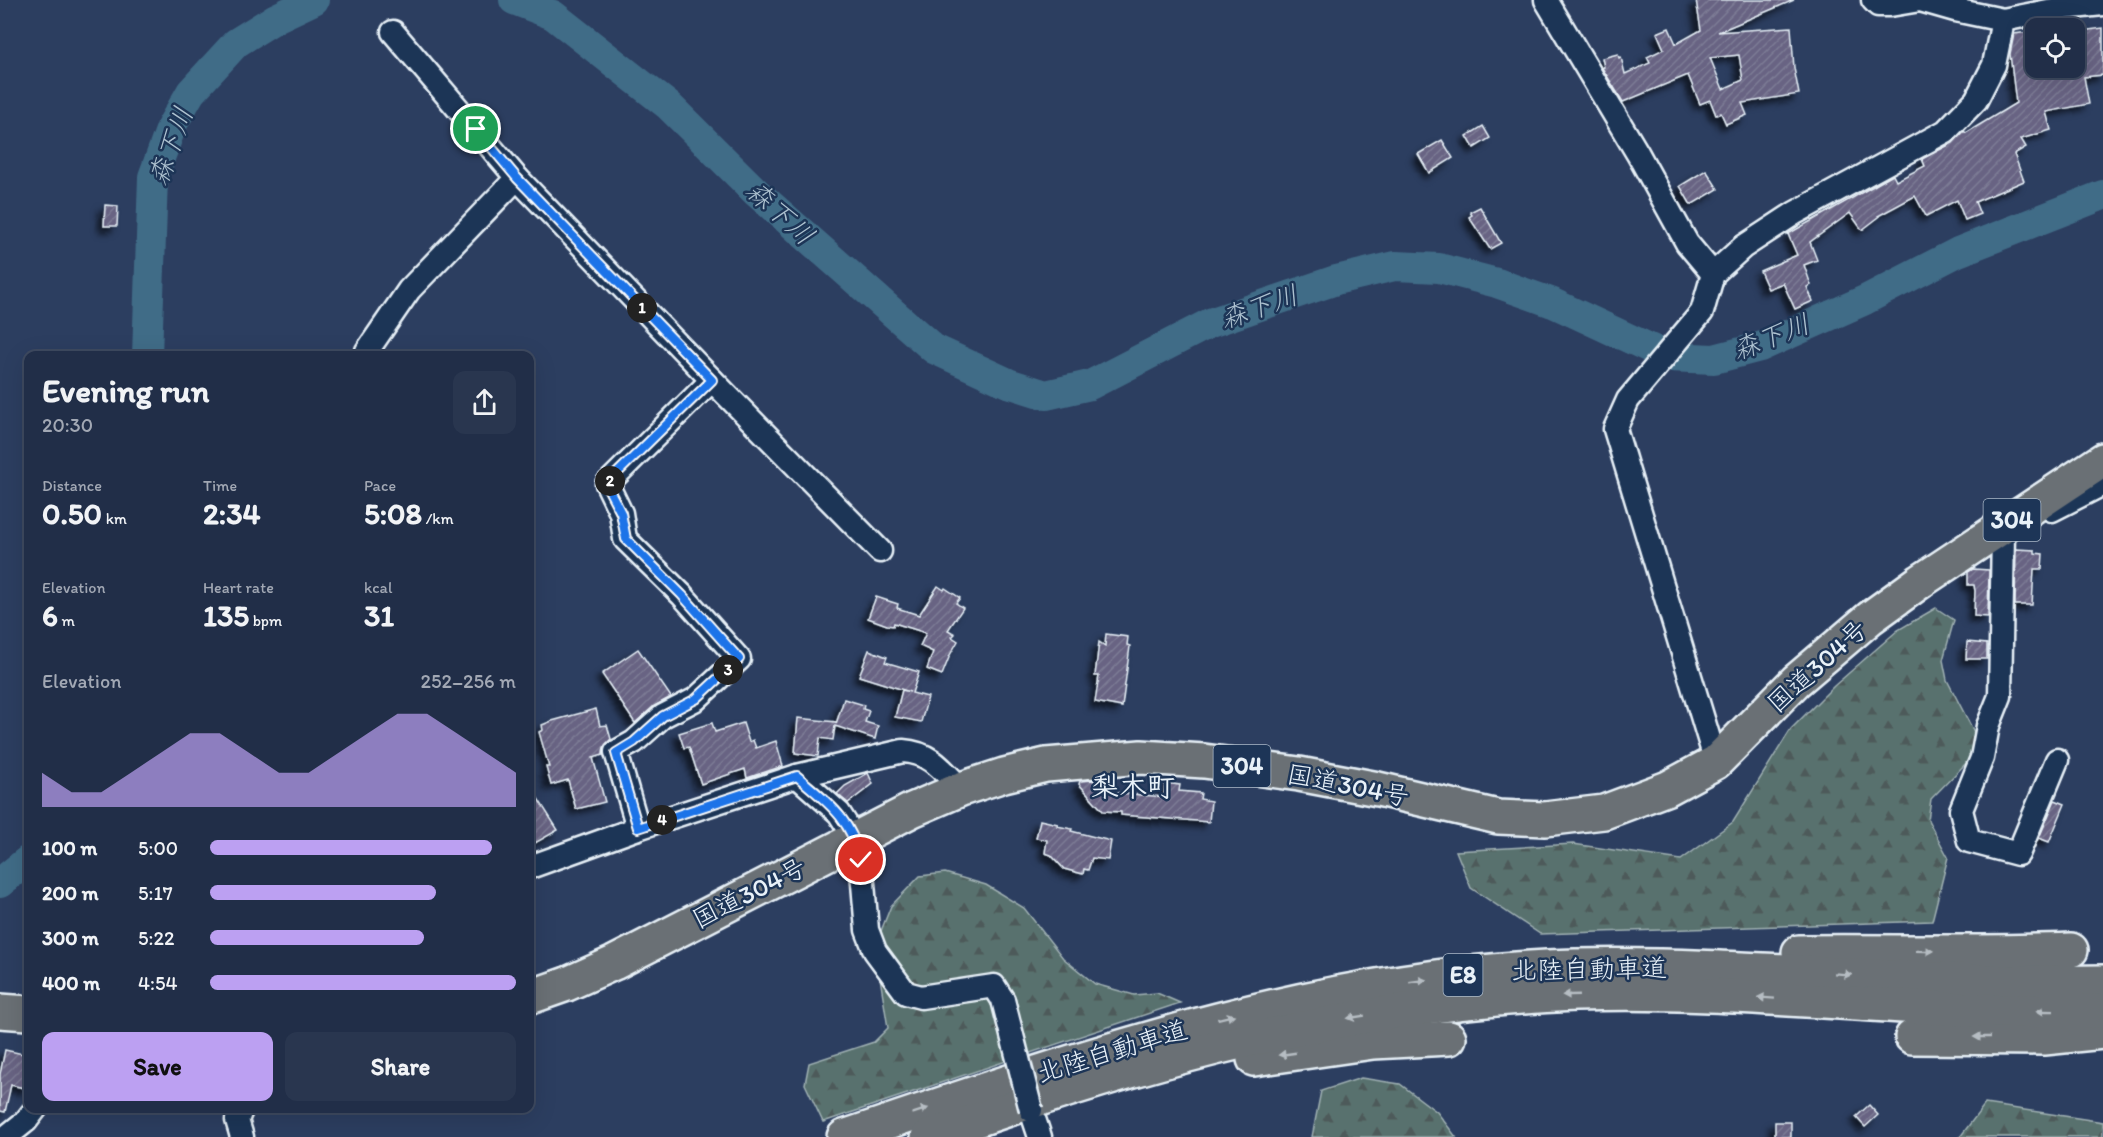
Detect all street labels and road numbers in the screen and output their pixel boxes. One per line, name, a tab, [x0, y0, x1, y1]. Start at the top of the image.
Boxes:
road number: 304	[1984, 499, 2040, 541]
street label: 国道304号	[1760, 613, 1874, 719]
road number: 304	[1214, 745, 1270, 787]
street label: 国道304号	[1284, 757, 1412, 813]
street label: 国道304号	[687, 851, 811, 935]
street label: 北陸自動車道	[1511, 952, 1667, 986]
road number: E8	[1444, 954, 1482, 996]
street label: 北陸自動車道	[1033, 1013, 1191, 1089]

